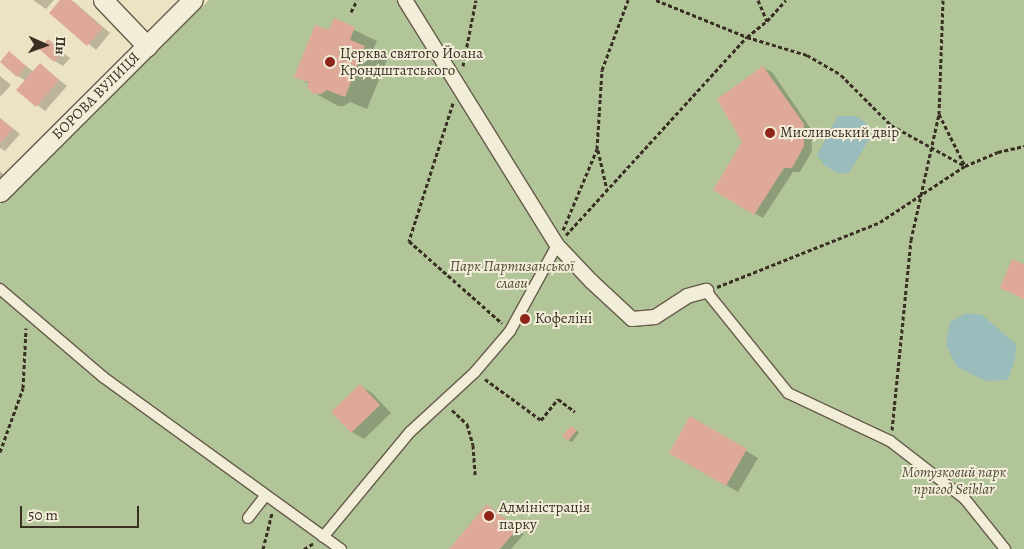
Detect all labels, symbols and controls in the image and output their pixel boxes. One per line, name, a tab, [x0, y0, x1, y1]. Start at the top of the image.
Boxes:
north arrow	[20, 20, 70, 70]
text: Пн	[51, 36, 70, 55]
place label: Церква святого Йоана Крондштатського	[340, 44, 483, 79]
street label: БОРОВА ВУЛИЦЯ	[48, 48, 144, 144]
marker: Церква святого Йоана Крондштатського	[324, 56, 336, 68]
place label: Мисливський двір	[780, 124, 899, 142]
marker: Мисливський двір	[764, 127, 776, 139]
park label: Парк Партизанської слави	[450, 257, 574, 292]
place label: Кофеліні	[535, 310, 592, 328]
marker: Кофеліні	[519, 313, 531, 325]
park label: Мотузковий парк пригод Seiklar	[902, 463, 1006, 498]
scale bar	[22, 496, 141, 528]
place label: Адміністрація парку	[499, 498, 590, 533]
text: 50 m	[28, 505, 58, 525]
marker: Адміністрація парку	[483, 510, 495, 522]

